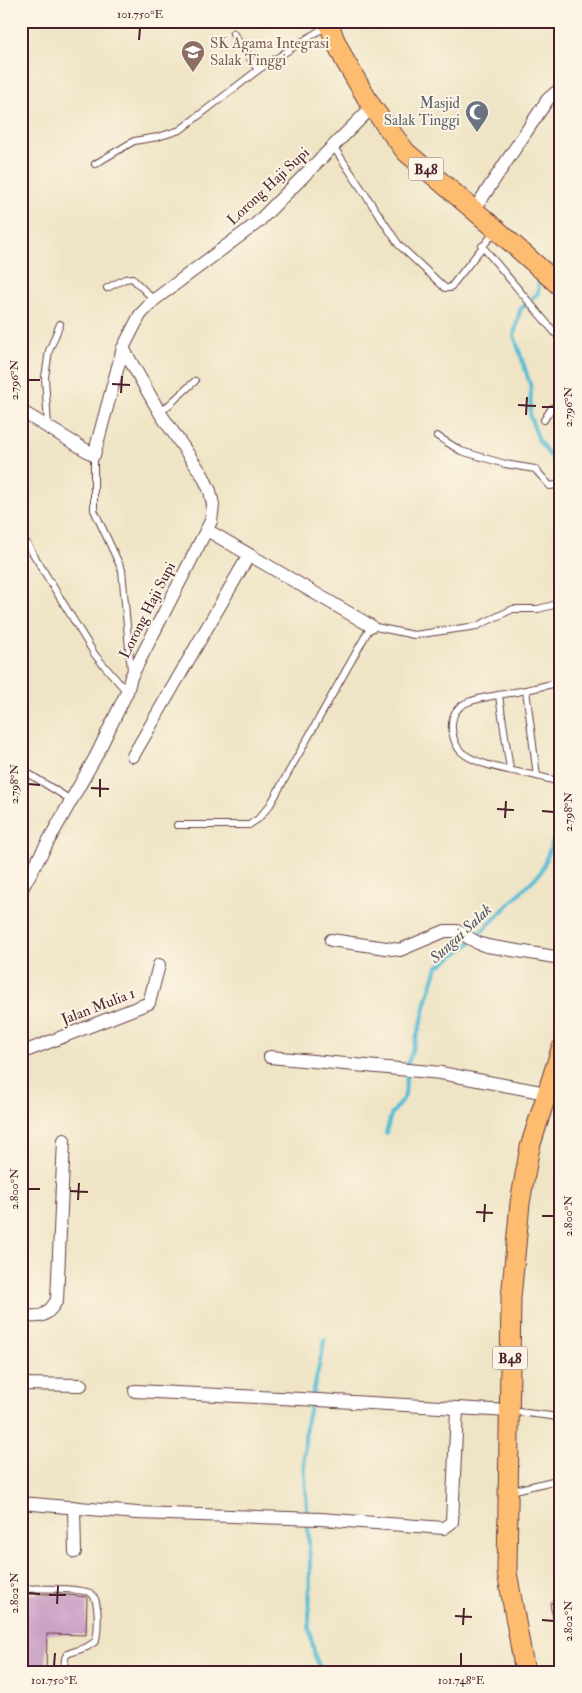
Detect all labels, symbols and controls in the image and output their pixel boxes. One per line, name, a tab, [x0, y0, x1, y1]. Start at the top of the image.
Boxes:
text: 101.750°E	[117, 7, 163, 22]
place label: SK Agama Integrasi Salak Tinggi	[210, 34, 329, 70]
school or university icon: SK Agama Integrasi Salak Tinggi	[180, 39, 206, 73]
place label: Masjid Salak Tinggi	[384, 94, 461, 130]
mosque icon: Masjid Salak Tinggi	[464, 99, 490, 133]
street label: Lorong Haji Supi	[223, 143, 314, 230]
road number: B48	[408, 157, 444, 180]
text: 2.796°N	[7, 359, 22, 400]
text: 2.796°N	[561, 386, 576, 427]
street label: Lorong Haji Supi	[115, 559, 181, 662]
text: 2.798°N	[7, 764, 22, 804]
text: 2.798°N	[561, 792, 576, 832]
water label: Sungai Salak	[425, 899, 496, 968]
street label: Jalan Mulia 1	[58, 984, 138, 1030]
text: 2.800°N	[7, 1168, 22, 1210]
text: 2.800°N	[561, 1195, 576, 1237]
road number: B48	[492, 1346, 528, 1370]
text: 2.802°N	[7, 1572, 22, 1614]
text: 2.802°N	[561, 1600, 576, 1642]
text: 101.750°E	[31, 1673, 77, 1688]
text: 101.748°E	[438, 1673, 485, 1688]

